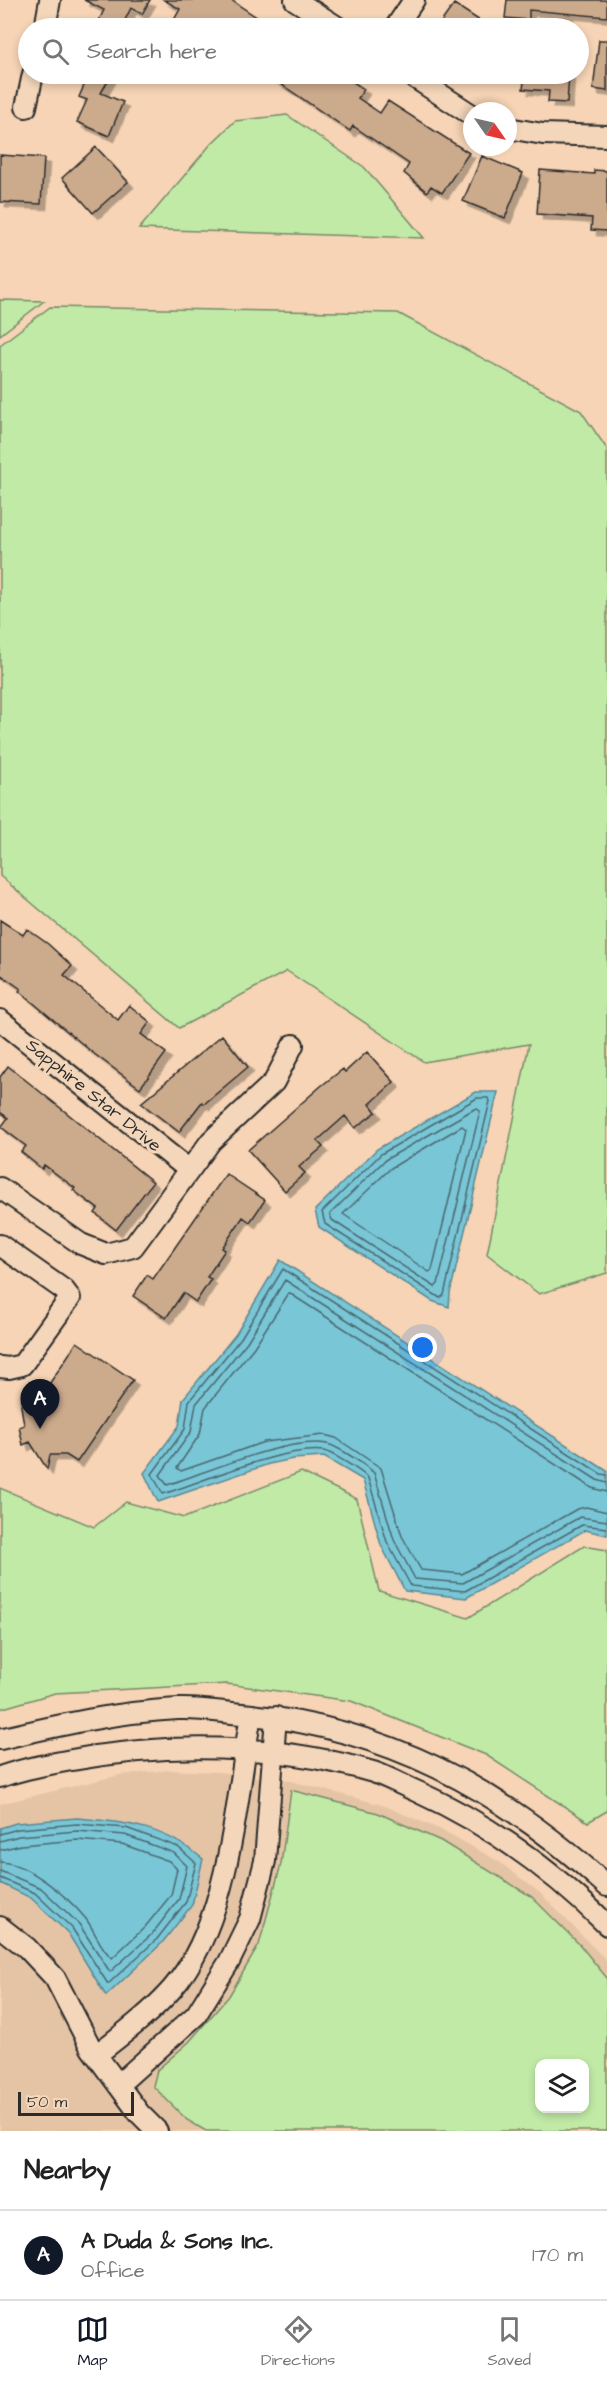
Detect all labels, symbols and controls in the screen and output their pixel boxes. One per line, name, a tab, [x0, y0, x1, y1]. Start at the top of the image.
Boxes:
search box	[18, 18, 589, 84]
icon: search	[39, 35, 72, 68]
text: Search here	[87, 36, 217, 67]
north arrow	[463, 102, 517, 156]
street label: Sapphire Star Drive	[21, 1033, 167, 1158]
your location	[408, 1333, 437, 1362]
pin: A	[20, 1380, 60, 1429]
map controls	[535, 2059, 589, 2113]
button: layers	[535, 2059, 589, 2113]
scale bar	[18, 2089, 134, 2116]
text: 50 m	[27, 2091, 67, 2113]
text: Nearby	[24, 2152, 111, 2188]
text: A Duda & Sons Inc.	[81, 2226, 273, 2257]
text: A	[37, 2241, 50, 2269]
text: 170 m	[532, 2241, 583, 2269]
text: Office	[81, 2257, 145, 2285]
tab: Map	[76, 2313, 109, 2371]
tab: Directions	[261, 2313, 335, 2371]
tab: Saved	[487, 2313, 531, 2371]

